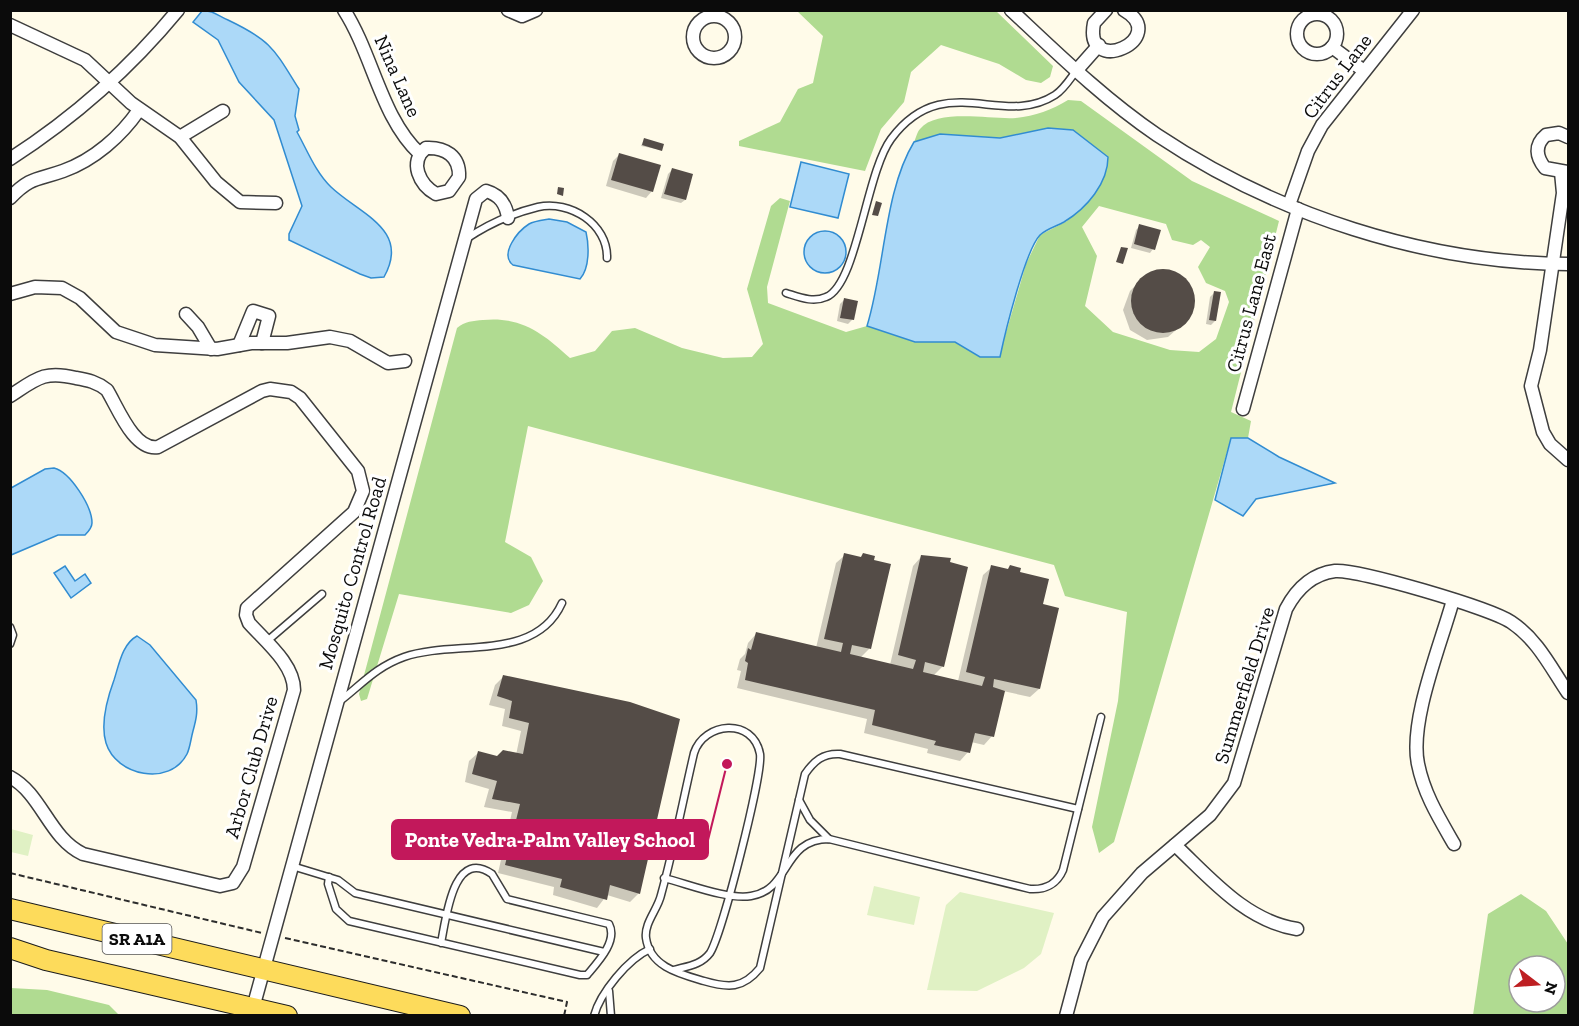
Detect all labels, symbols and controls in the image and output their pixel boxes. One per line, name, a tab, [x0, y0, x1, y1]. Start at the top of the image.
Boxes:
street label: Citrus Lane	[1297, 29, 1377, 123]
street label: Nina Lane	[369, 31, 427, 121]
street label: Citrus Lane East	[1221, 231, 1281, 375]
street label: Mosquito Control Road	[313, 474, 391, 672]
street label: Summerfield Drive	[1209, 604, 1279, 766]
street label: Arbor Club Drive	[219, 693, 283, 841]
callout: Ponte Vedra-Palm Valley School	[392, 820, 708, 859]
text: Ponte Vedra-Palm Valley School	[405, 827, 695, 852]
road number: SR A1A	[102, 924, 172, 954]
north arrow	[1507, 954, 1567, 1014]
text: N	[1540, 980, 1562, 997]

